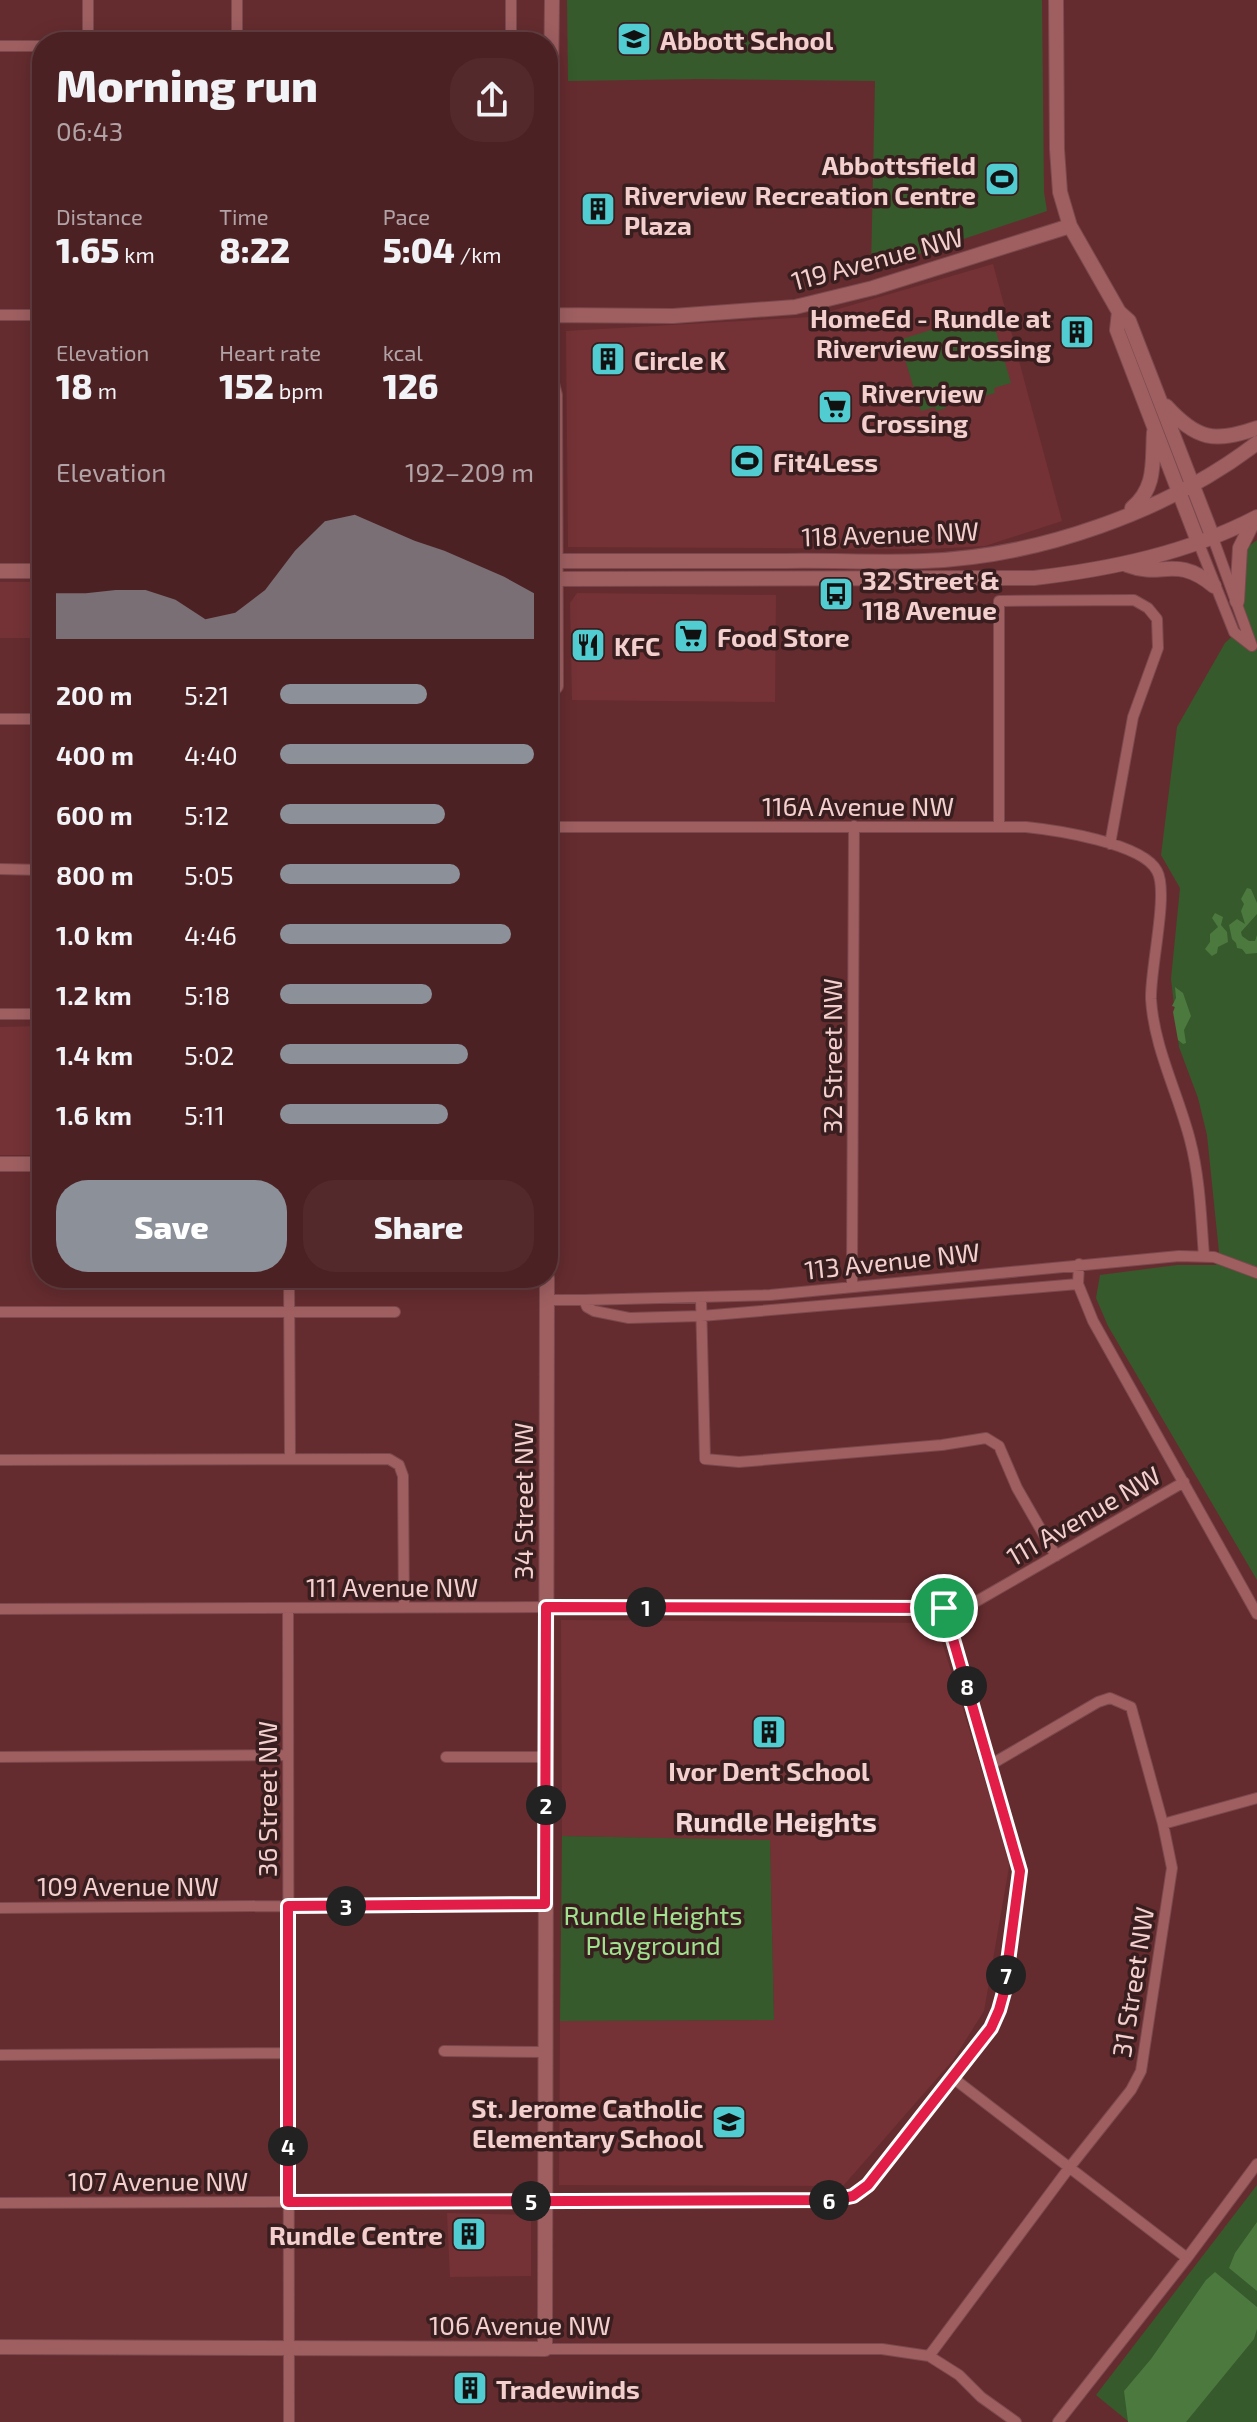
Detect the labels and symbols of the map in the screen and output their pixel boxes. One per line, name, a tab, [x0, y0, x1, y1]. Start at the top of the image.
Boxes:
school or university icon: Abbott School	[615, 20, 653, 58]
place label: Abbott School	[660, 24, 834, 55]
place label: Abbottsfield Recreation Centre	[755, 149, 976, 210]
sports icon: Abbottsfield Recreation Centre	[983, 160, 1021, 198]
place label: Riverview Plaza	[624, 179, 747, 240]
building icon: Riverview Plaza	[579, 190, 617, 228]
street label: 119 Avenue NW	[788, 220, 966, 296]
place label: HomeEd - Rundle at Riverview Crossing	[810, 302, 1051, 363]
building icon: HomeEd - Rundle at Riverview Crossing	[1058, 313, 1096, 351]
building icon: Circle K	[589, 340, 627, 378]
place label: Circle K	[634, 344, 726, 375]
place label: Riverview Crossing	[861, 377, 984, 438]
supermarket icon: Riverview Crossing	[816, 388, 854, 426]
sports icon: Fit4Less	[728, 442, 766, 480]
place label: Fit4Less	[773, 446, 878, 477]
street label: 118 Avenue NW	[801, 514, 979, 552]
place label: 32 Street & 118 Avenue	[862, 564, 1000, 625]
bus stop icon: 32 Street & 118 Avenue	[817, 575, 855, 613]
supermarket icon: Food Store	[672, 617, 710, 655]
place label: Food Store	[717, 621, 850, 652]
restaurant icon: KFC	[569, 626, 607, 664]
place label: KFC	[614, 630, 660, 661]
street label: 116A Avenue NW	[762, 790, 954, 821]
street label: 32 Street NW	[816, 978, 847, 1134]
street label: 113 Avenue NW	[803, 1235, 981, 1285]
street label: 34 Street NW	[507, 1422, 538, 1580]
street label: 111 Avenue NW	[1001, 1459, 1165, 1571]
street label: 111 Avenue NW	[306, 1571, 478, 1602]
pin	[910, 1574, 978, 1642]
pin: 1	[626, 1587, 666, 1627]
pin: 8	[947, 1666, 987, 1706]
building icon: Ivor Dent School	[750, 1713, 788, 1751]
street label: 36 Street NW	[251, 1721, 282, 1877]
place label: Ivor Dent School	[668, 1755, 870, 1786]
pin: 2	[526, 1785, 566, 1825]
district label: Rundle Heights	[675, 1804, 877, 1838]
street label: 109 Avenue NW	[37, 1870, 219, 1901]
pin: 3	[326, 1886, 366, 1926]
park label: Rundle Heights Playground	[564, 1899, 742, 1960]
street label: 31 Street NW	[1105, 1905, 1159, 2059]
pin: 7	[986, 1955, 1026, 1995]
place label: St. Jerome Catholic Elementary School	[471, 2092, 703, 2154]
school or university icon: St. Jerome Catholic Elementary School	[710, 2103, 748, 2141]
pin: 4	[268, 2126, 308, 2166]
street label: 107 Avenue NW	[68, 2165, 248, 2196]
pin: 6	[809, 2180, 849, 2220]
pin: 5	[511, 2181, 551, 2221]
building icon: Rundle Centre	[450, 2215, 488, 2253]
place label: Rundle Centre	[269, 2219, 443, 2250]
street label: 106 Avenue NW	[429, 2309, 611, 2340]
building icon: Tradewinds	[451, 2369, 489, 2407]
place label: Tradewinds	[496, 2373, 640, 2404]

